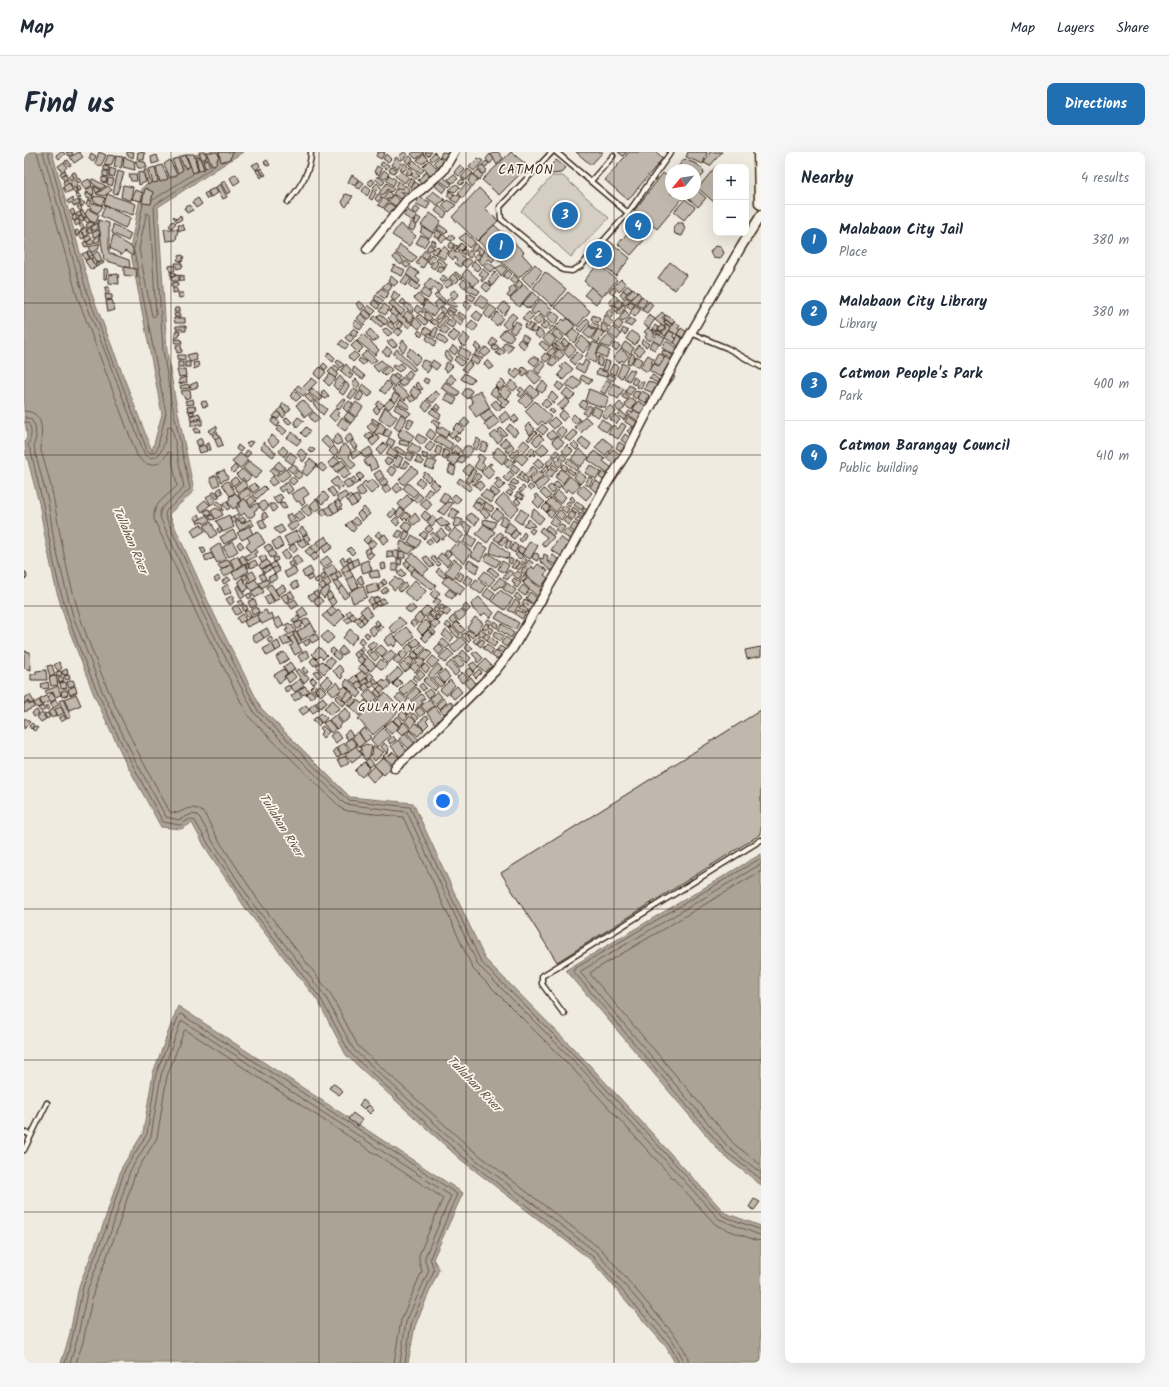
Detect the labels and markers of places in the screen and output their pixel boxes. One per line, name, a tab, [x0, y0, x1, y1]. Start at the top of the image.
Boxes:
pin: 3	[552, 200, 578, 230]
pin: 4	[625, 211, 651, 241]
pin: 1	[488, 231, 514, 261]
pin: 2	[586, 239, 612, 269]

